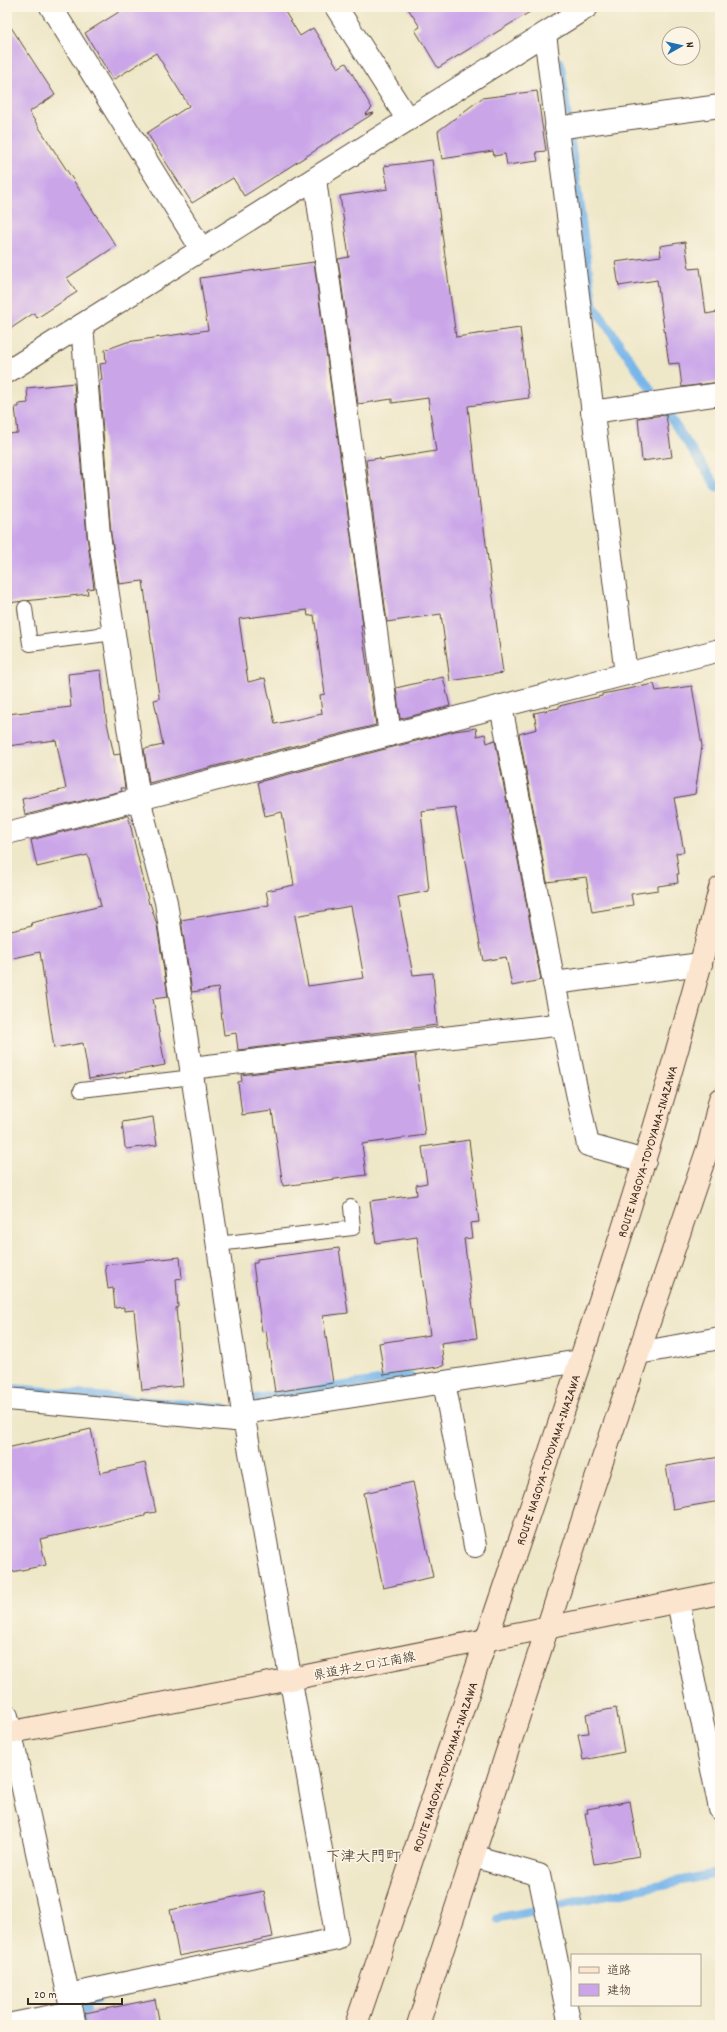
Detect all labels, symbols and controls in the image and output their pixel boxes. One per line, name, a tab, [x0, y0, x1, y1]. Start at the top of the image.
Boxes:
north arrow	[661, 26, 701, 66]
text: N	[681, 41, 697, 49]
street label: ROUTE NAGOYA-TOYOYAMA-INAZAWA	[614, 1063, 684, 1240]
street label: ROUTE NAGOYA-TOYOYAMA-INAZAWA	[512, 1372, 587, 1548]
street label: 県道井之口江南線	[312, 1648, 418, 1687]
street label: ROUTE NAGOYA-TOYOYAMA-INAZAWA	[409, 1680, 484, 1855]
district label: 下津大門町	[325, 1847, 401, 1869]
legend	[571, 1954, 701, 2006]
text: 道路	[607, 1963, 631, 1980]
scale bar	[28, 1980, 122, 2006]
text: 建物	[607, 1983, 631, 2000]
text: 20 m	[34, 1987, 57, 2004]

